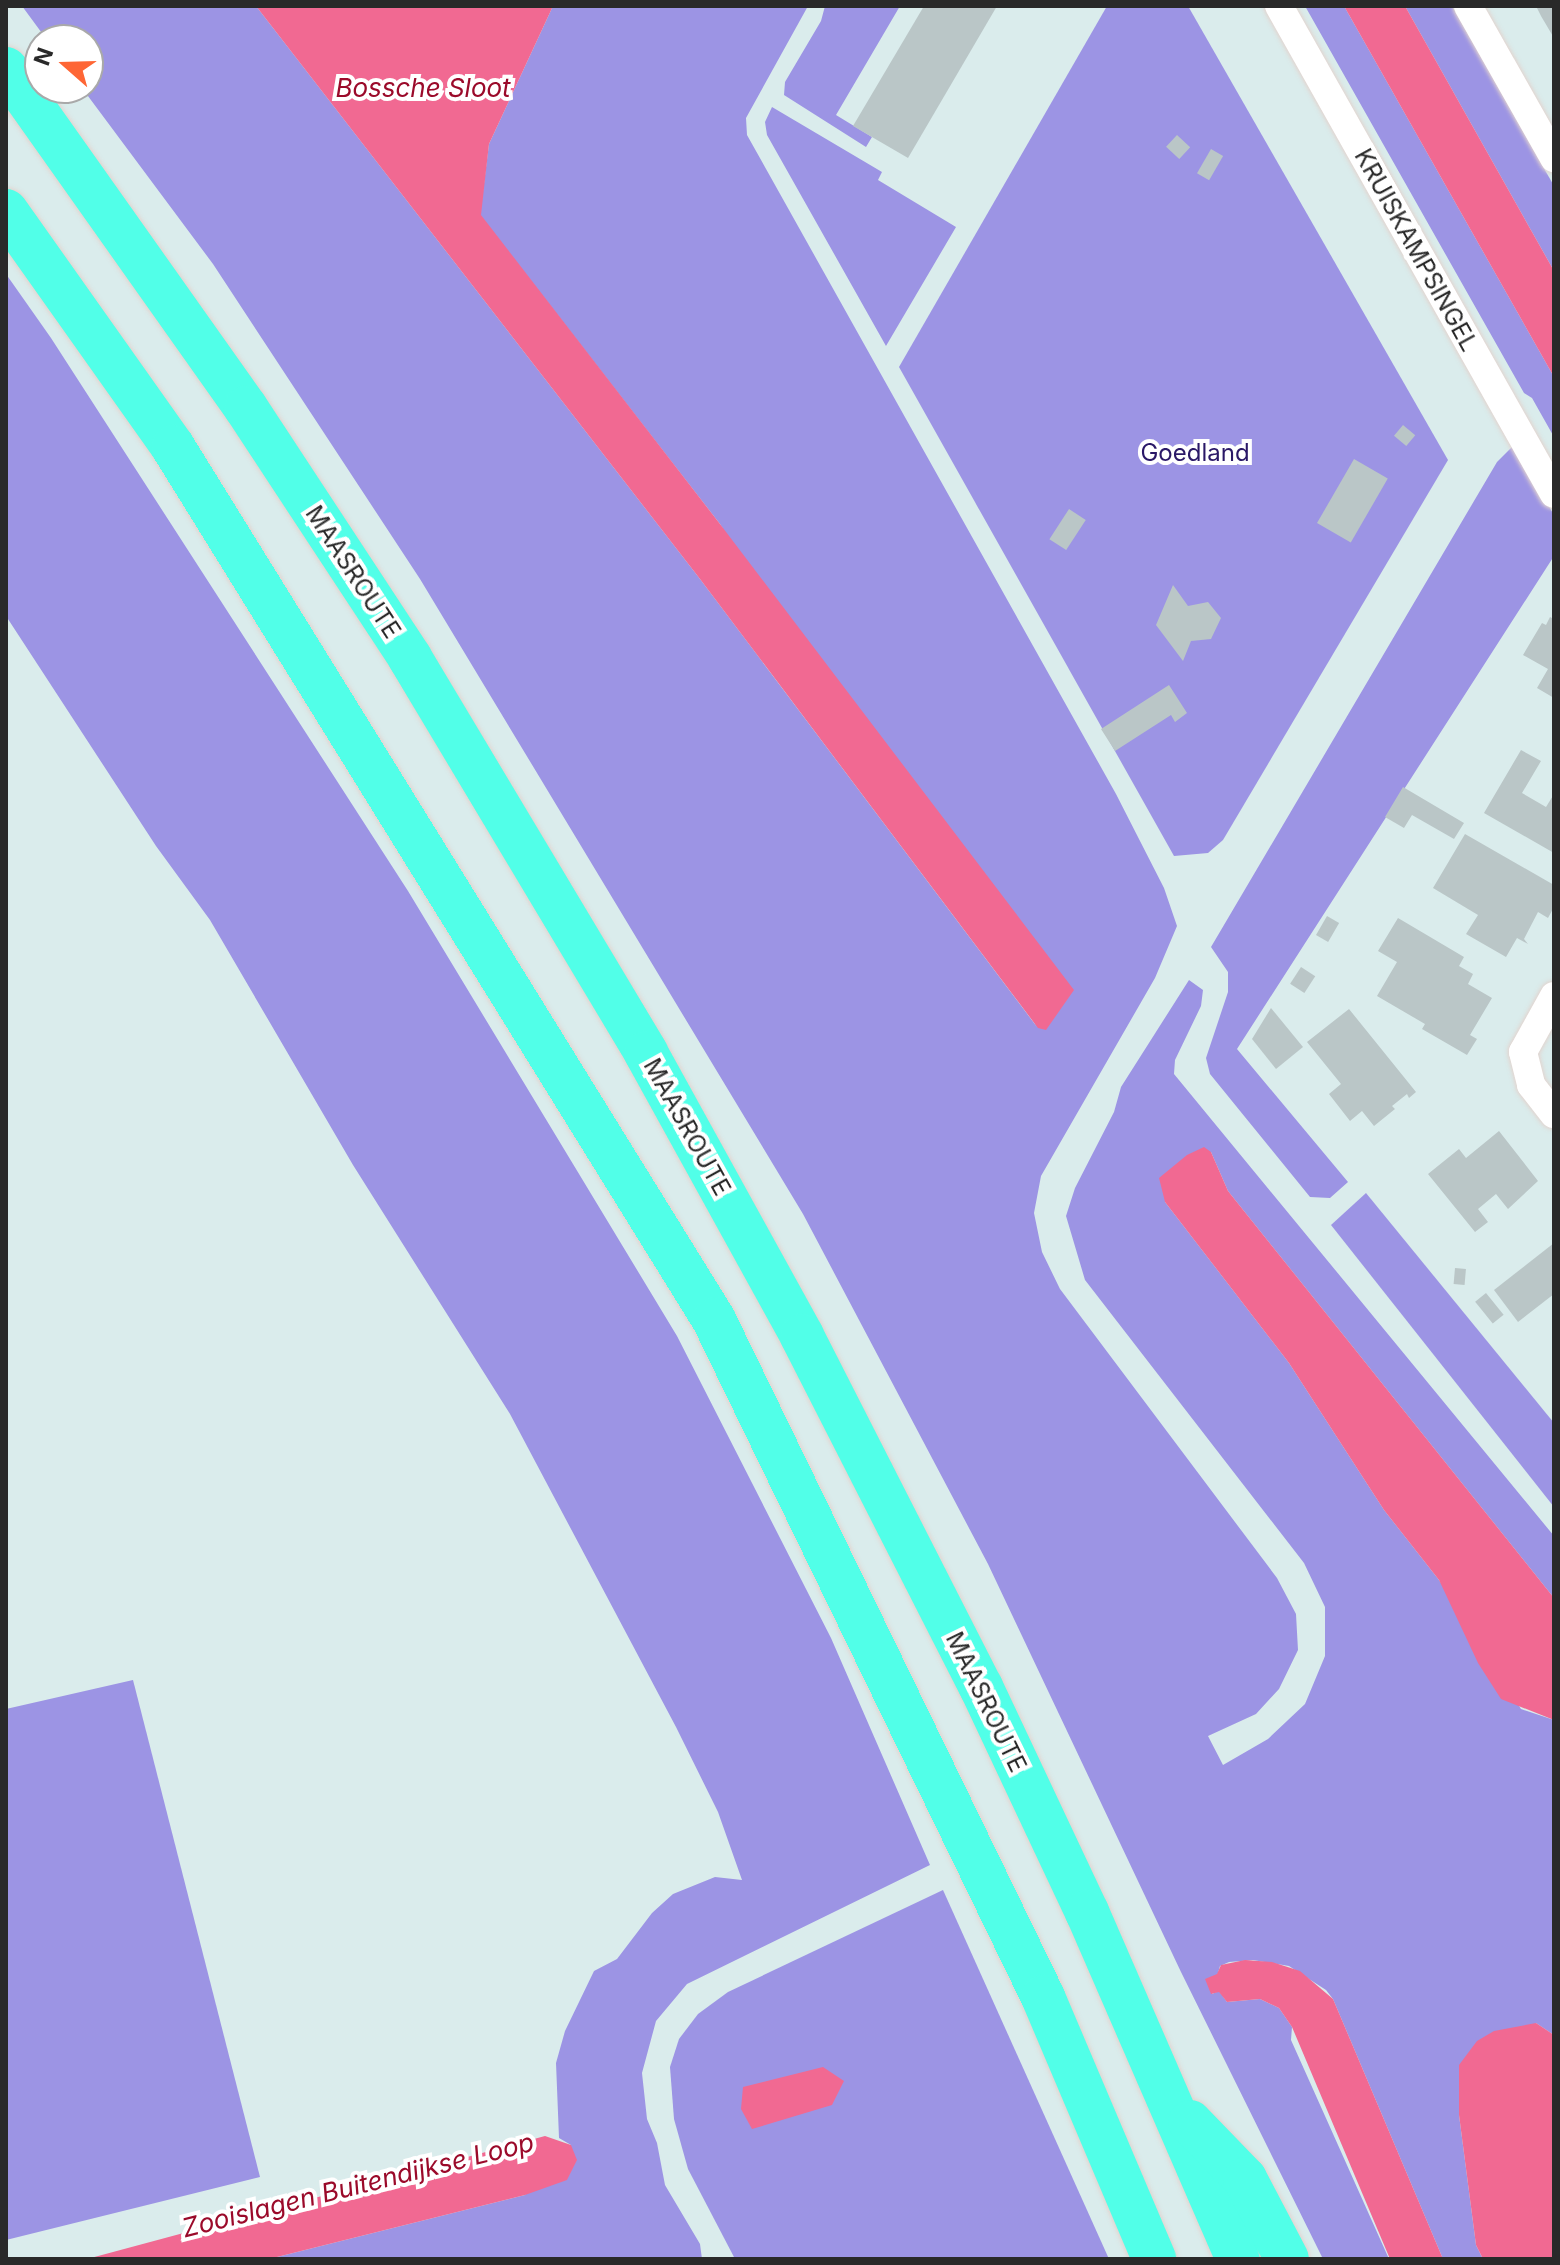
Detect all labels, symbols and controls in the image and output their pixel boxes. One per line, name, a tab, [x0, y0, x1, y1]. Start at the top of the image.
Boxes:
north arrow	[24, 24, 104, 104]
text: N	[28, 44, 58, 69]
water label: Bossche Sloot	[335, 72, 511, 104]
street label: KRUISKAMPSINGEL	[1348, 144, 1484, 356]
park label: Goedland	[1140, 439, 1250, 467]
street label: MAASROUTE	[299, 500, 407, 644]
street label: MAASROUTE	[638, 1053, 736, 1201]
street label: MAASROUTE	[940, 1627, 1032, 1777]
water label: Zooislagen Buitendijkse Loop	[179, 2126, 537, 2244]

